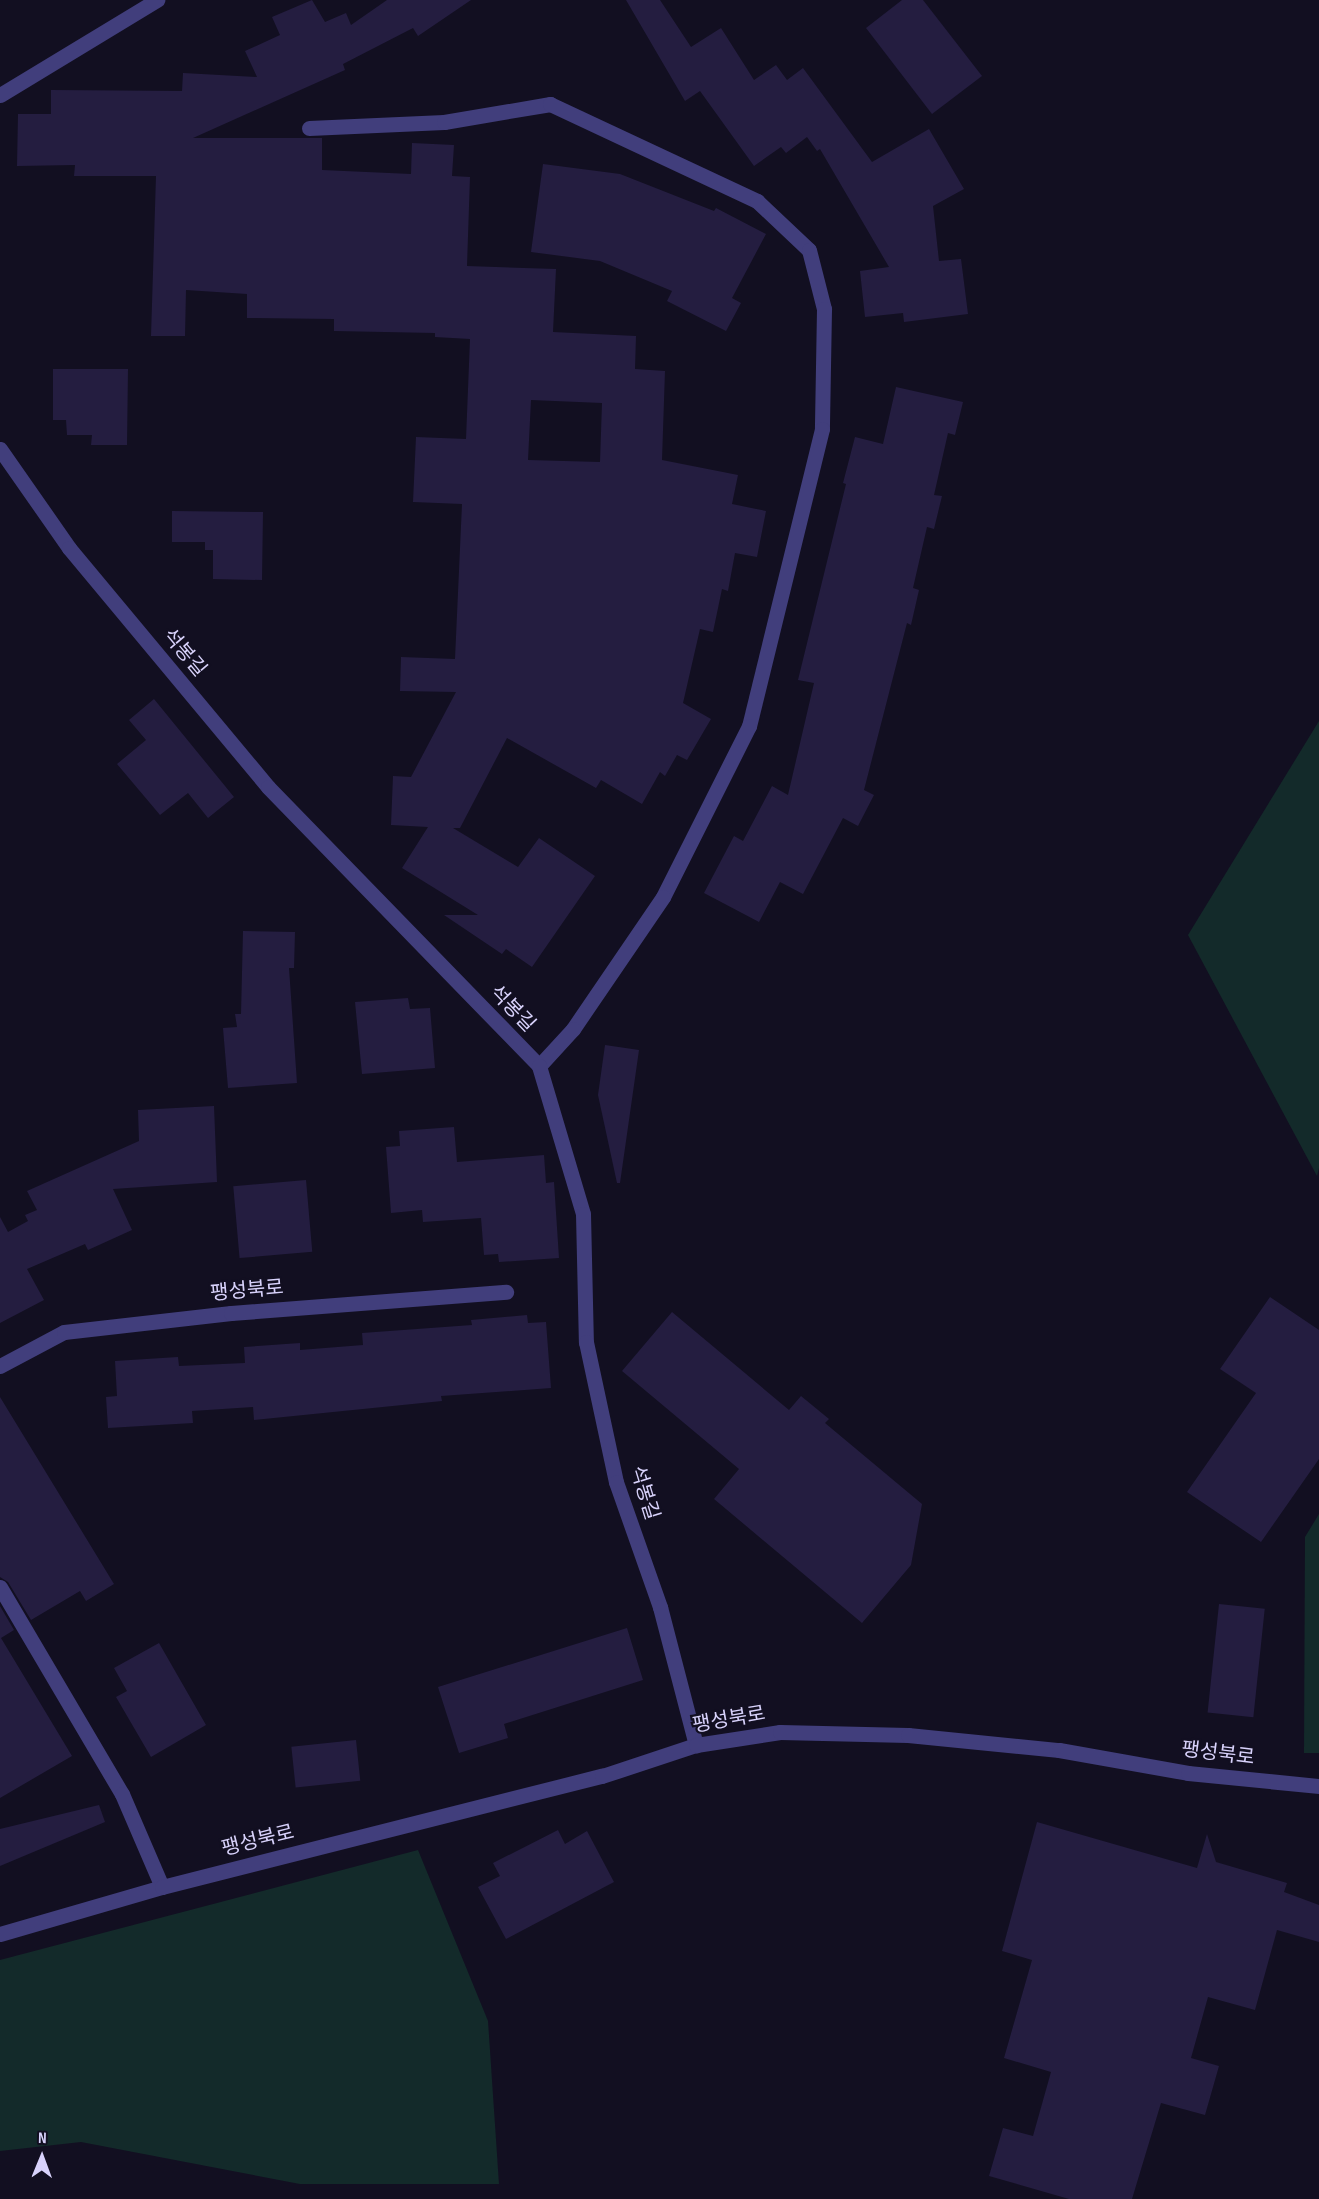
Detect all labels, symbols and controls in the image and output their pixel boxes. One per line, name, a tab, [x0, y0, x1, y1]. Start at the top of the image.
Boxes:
street label: 석봉길	[157, 624, 211, 682]
street label: 석봉길	[484, 981, 540, 1037]
street label: 팽성북로	[209, 1276, 285, 1306]
street label: 석봉길	[624, 1463, 664, 1523]
street label: 팽성북로	[691, 1702, 767, 1738]
street label: 팽성북로	[1180, 1738, 1256, 1770]
street label: 팽성북로	[219, 1820, 297, 1862]
north arrow	[12, 2127, 72, 2187]
text: N	[38, 2129, 47, 2148]

